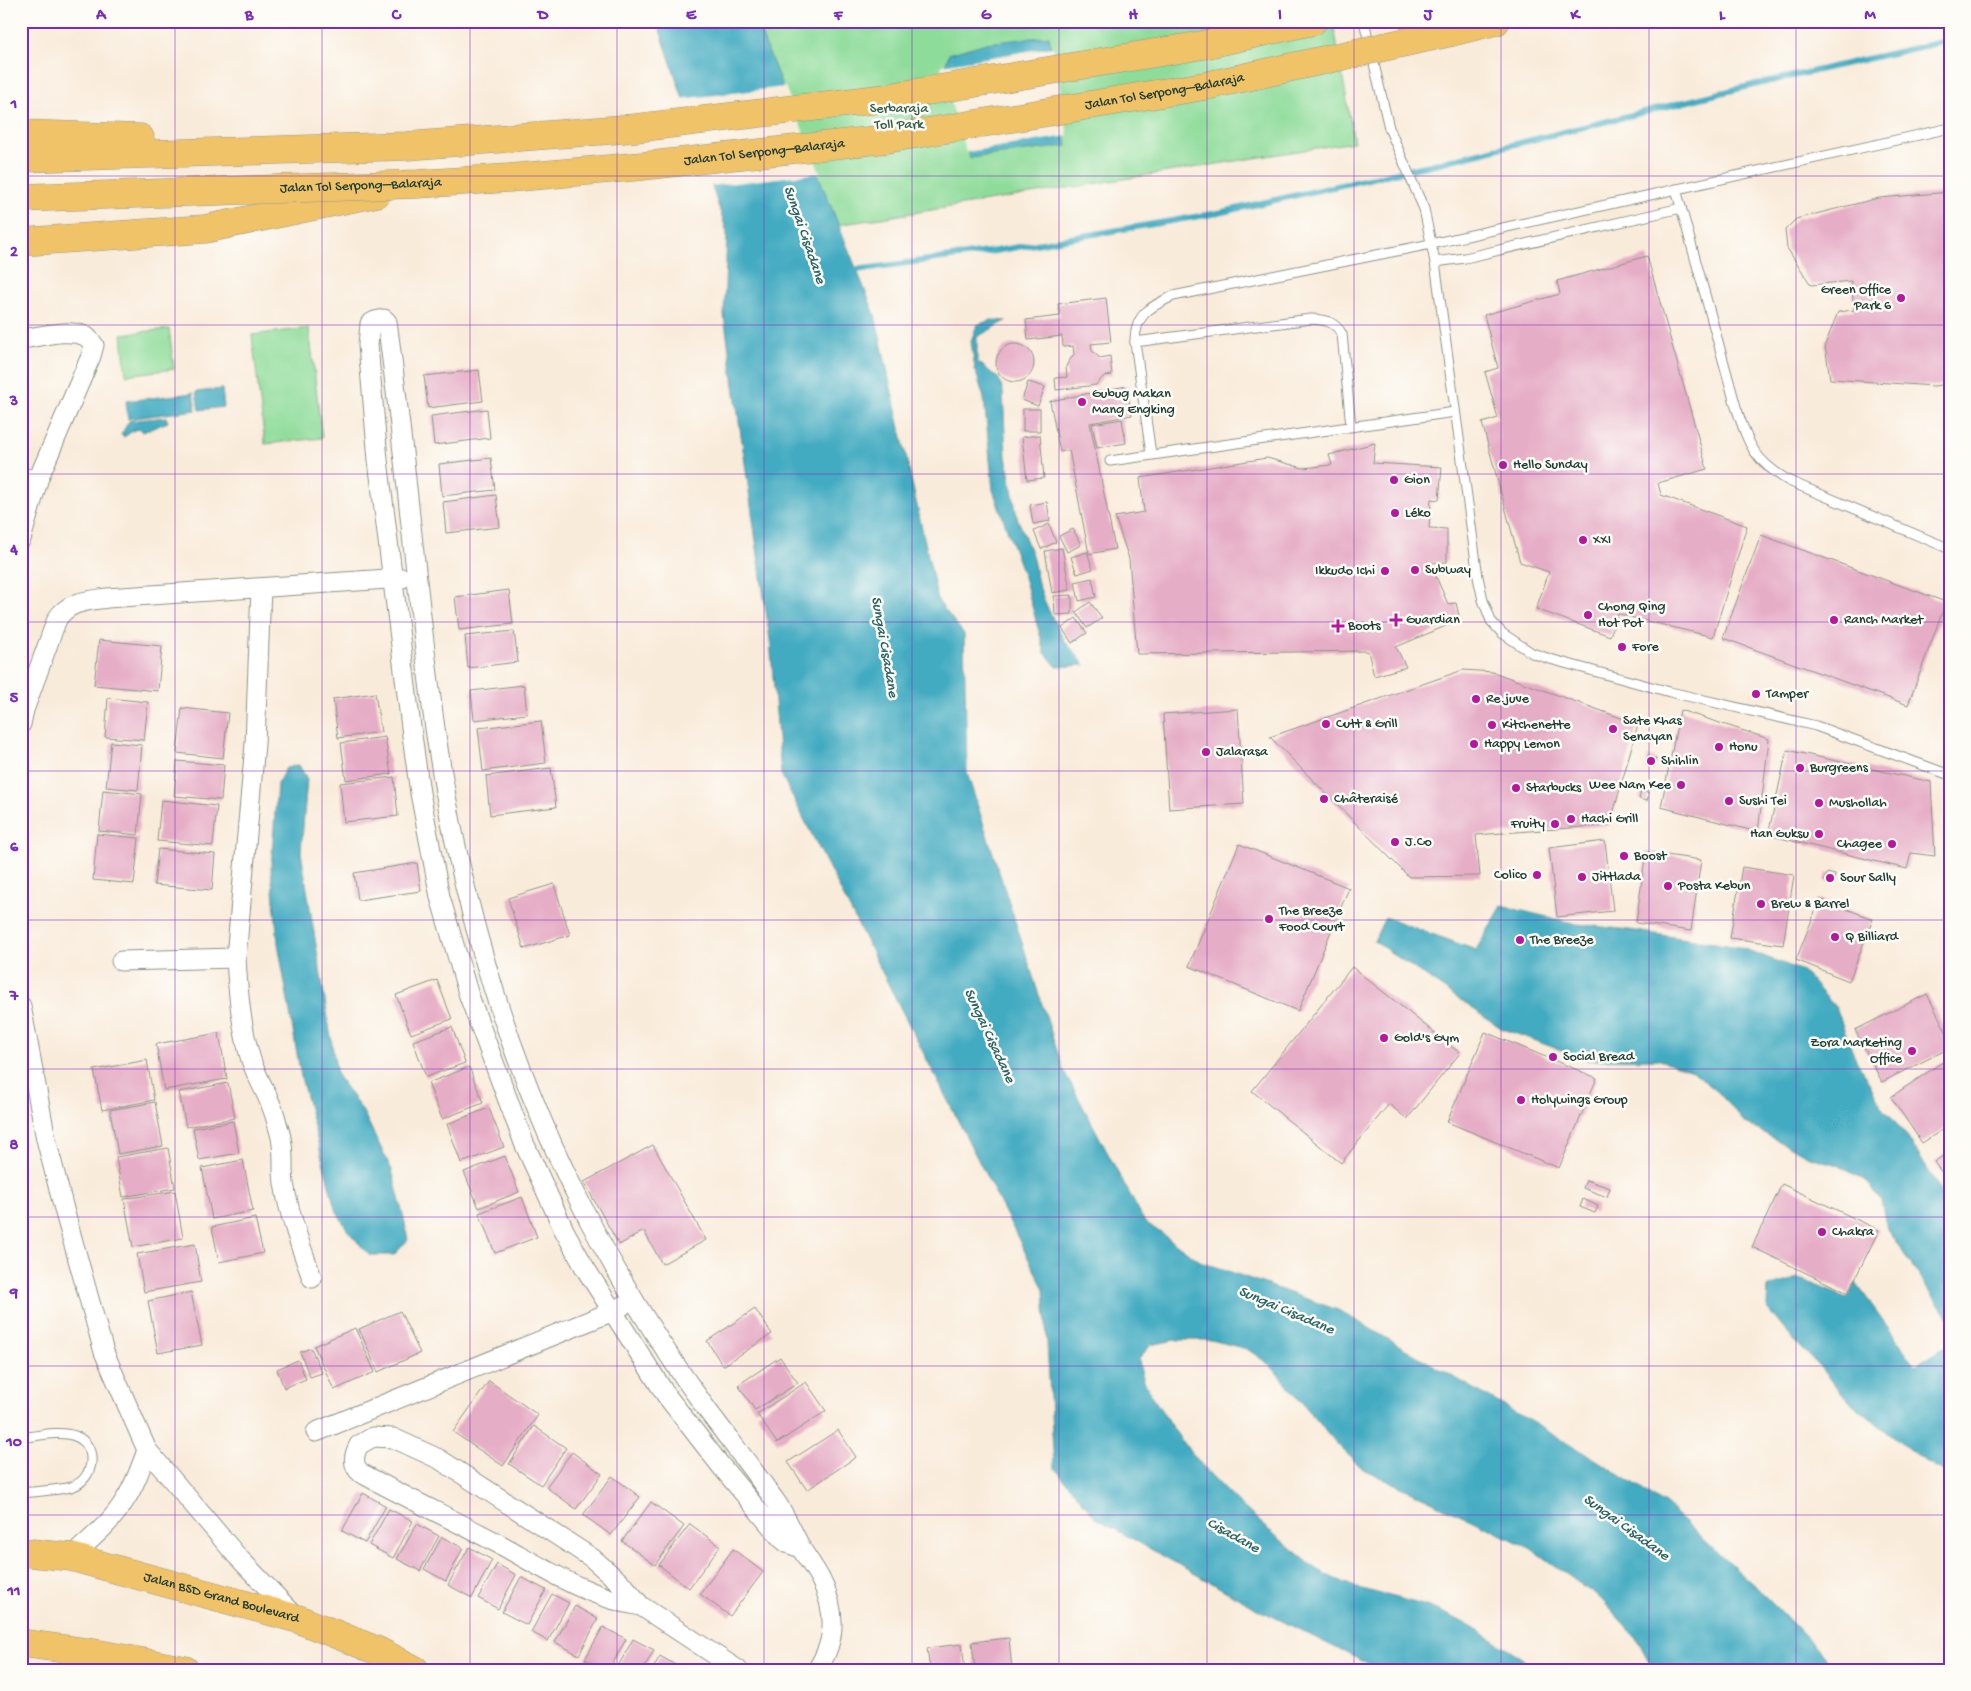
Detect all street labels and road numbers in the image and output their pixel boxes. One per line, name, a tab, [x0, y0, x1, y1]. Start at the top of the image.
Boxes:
street label: Jalan Tol Serpong–Balaraja	[1084, 69, 1247, 114]
street label: Jalan Tol Serpong–Balaraja	[683, 135, 847, 170]
street label: Jalan Tol Serpong–Balaraja	[280, 174, 443, 197]
street label: Jalan BSD Grand Boulevard	[142, 1569, 303, 1628]

